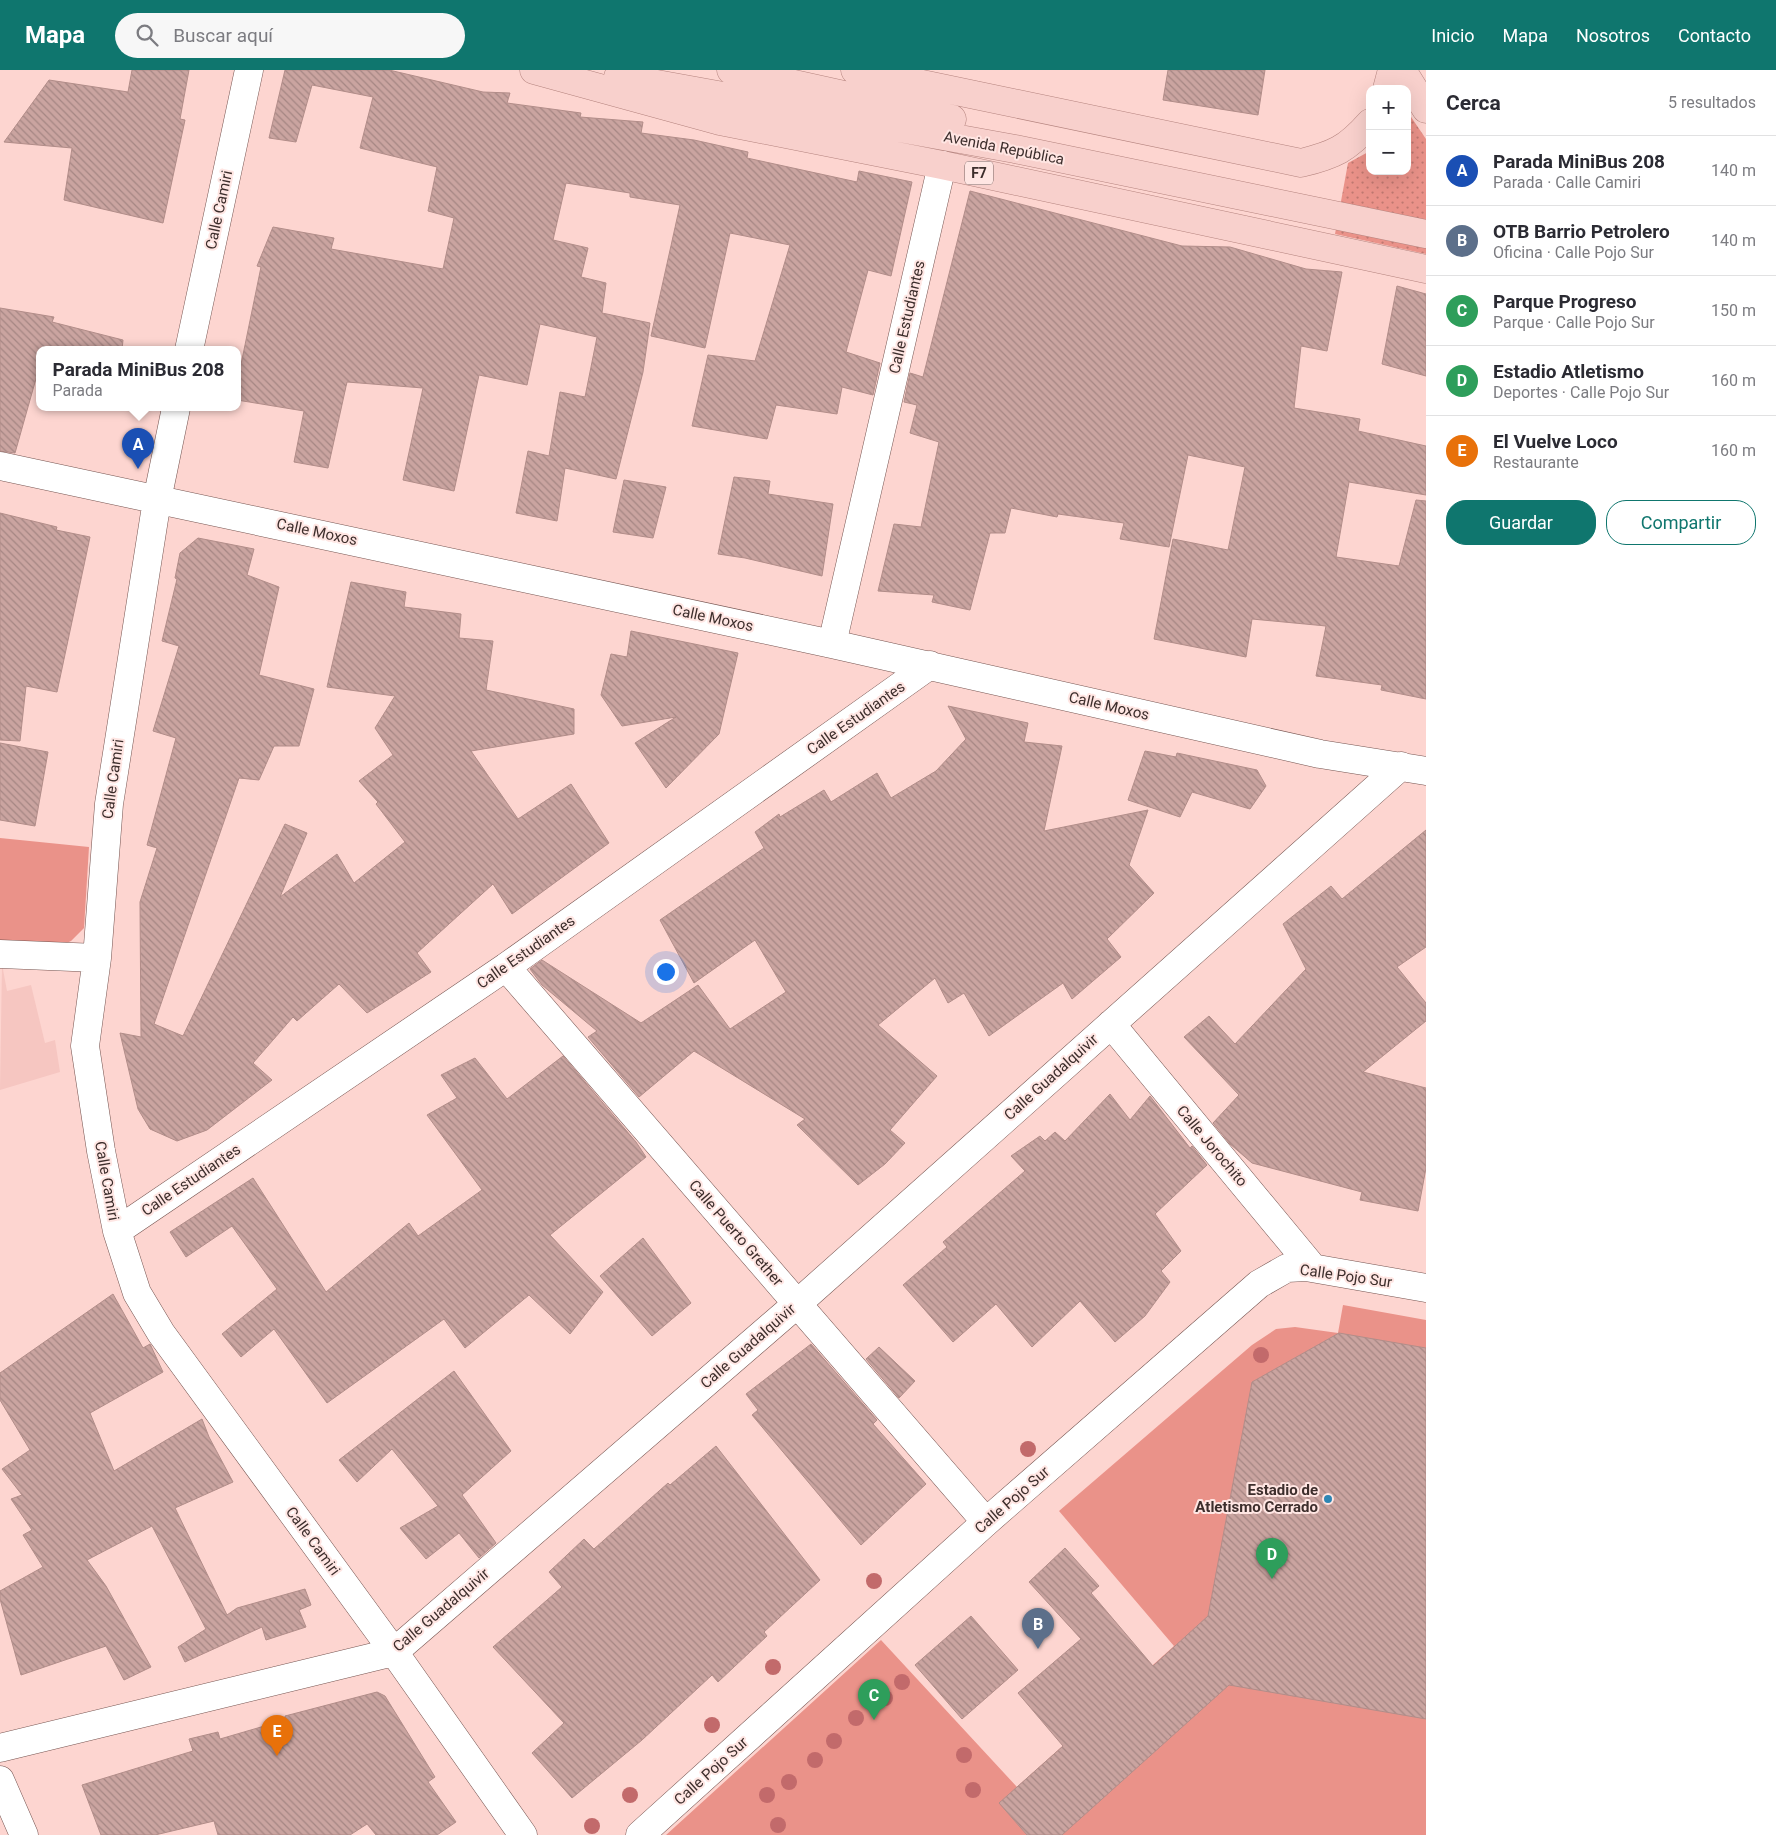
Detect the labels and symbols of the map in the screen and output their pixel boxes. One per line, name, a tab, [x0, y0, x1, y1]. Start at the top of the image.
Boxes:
street label: Avenida República	[942, 127, 1066, 169]
road number: F7	[965, 162, 993, 185]
street label: Calle Camiri	[202, 169, 236, 251]
street label: Calle Estudiantes	[885, 259, 929, 375]
pin: A	[122, 428, 154, 469]
street label: Calle Moxos	[275, 515, 359, 549]
street label: Calle Moxos	[671, 601, 755, 635]
street label: Calle Estudiantes	[804, 678, 908, 758]
street label: Calle Moxos	[1067, 688, 1151, 724]
street label: Calle Camiri	[98, 738, 128, 820]
street label: Calle Estudiantes	[474, 912, 578, 992]
your location	[653, 959, 679, 985]
street label: Calle Guadalquivir	[1000, 1030, 1102, 1124]
street label: Calle Jorochito	[1173, 1102, 1251, 1190]
street label: Calle Camiri	[91, 1140, 123, 1222]
street label: Calle Estudiantes	[138, 1140, 244, 1220]
street label: Calle Puerto Grether	[685, 1176, 787, 1290]
street label: Calle Pojo Sur	[1299, 1261, 1393, 1291]
street label: Calle Guadalquivir	[697, 1300, 799, 1392]
street label: Calle Pojo Sur	[971, 1463, 1053, 1537]
place label: Estadio de Atletismo Cerrado	[1195, 1481, 1318, 1516]
marker: Estadio de Atletismo Cerrado	[1322, 1493, 1334, 1505]
street label: Calle Camiri	[282, 1503, 344, 1579]
pin: D	[1256, 1538, 1288, 1579]
street label: Calle Guadalquivir	[389, 1564, 493, 1656]
pin: B	[1022, 1608, 1054, 1649]
pin: C	[858, 1679, 890, 1720]
pin: E	[261, 1715, 293, 1756]
street label: Calle Pojo Sur	[670, 1733, 752, 1809]

